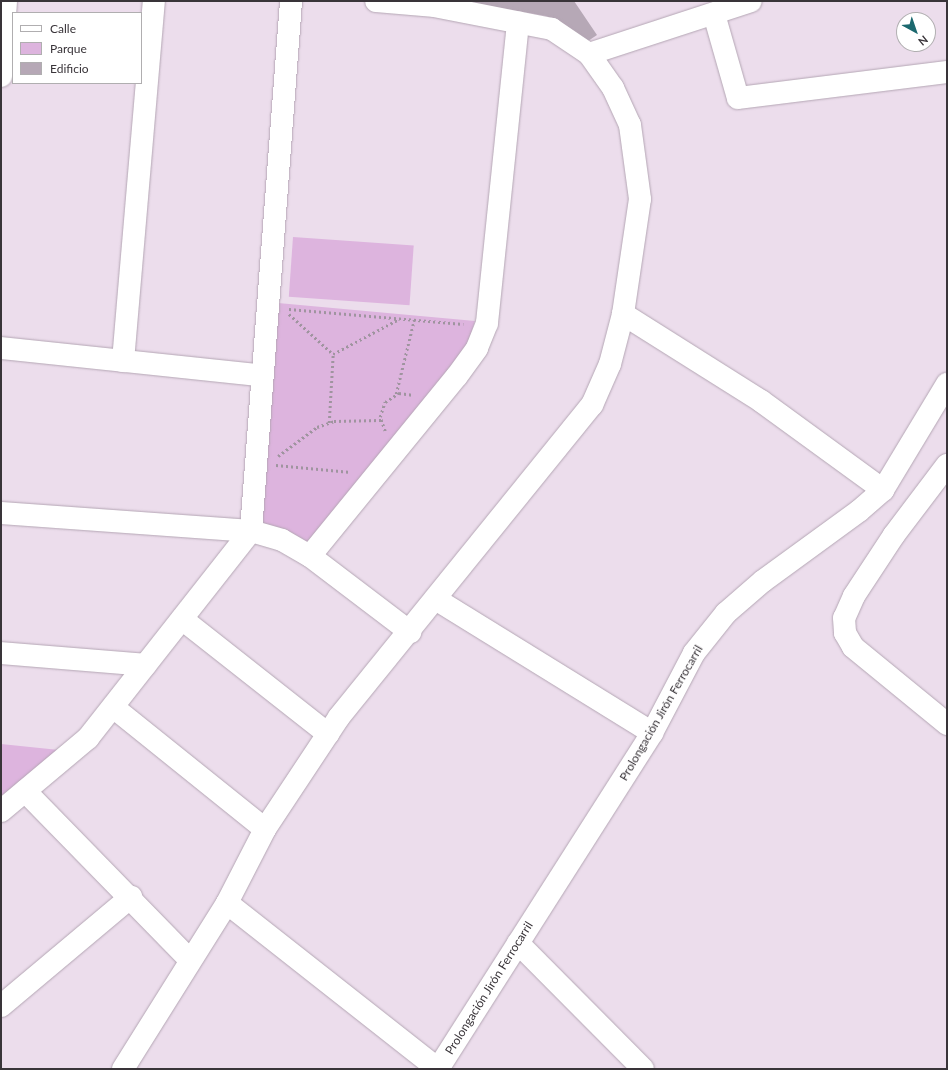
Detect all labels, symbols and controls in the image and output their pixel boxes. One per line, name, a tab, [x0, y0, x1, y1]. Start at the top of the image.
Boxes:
legend	[12, 12, 142, 84]
north arrow	[896, 12, 936, 52]
text: Calle	[50, 21, 76, 36]
text: N	[916, 33, 931, 49]
text: Parque	[50, 41, 87, 56]
text: Edificio	[50, 61, 89, 76]
street label: Prolongación Jirón Ferrocarril	[616, 643, 706, 783]
street label: Prolongación Jirón Ferrocarril	[442, 919, 536, 1057]

